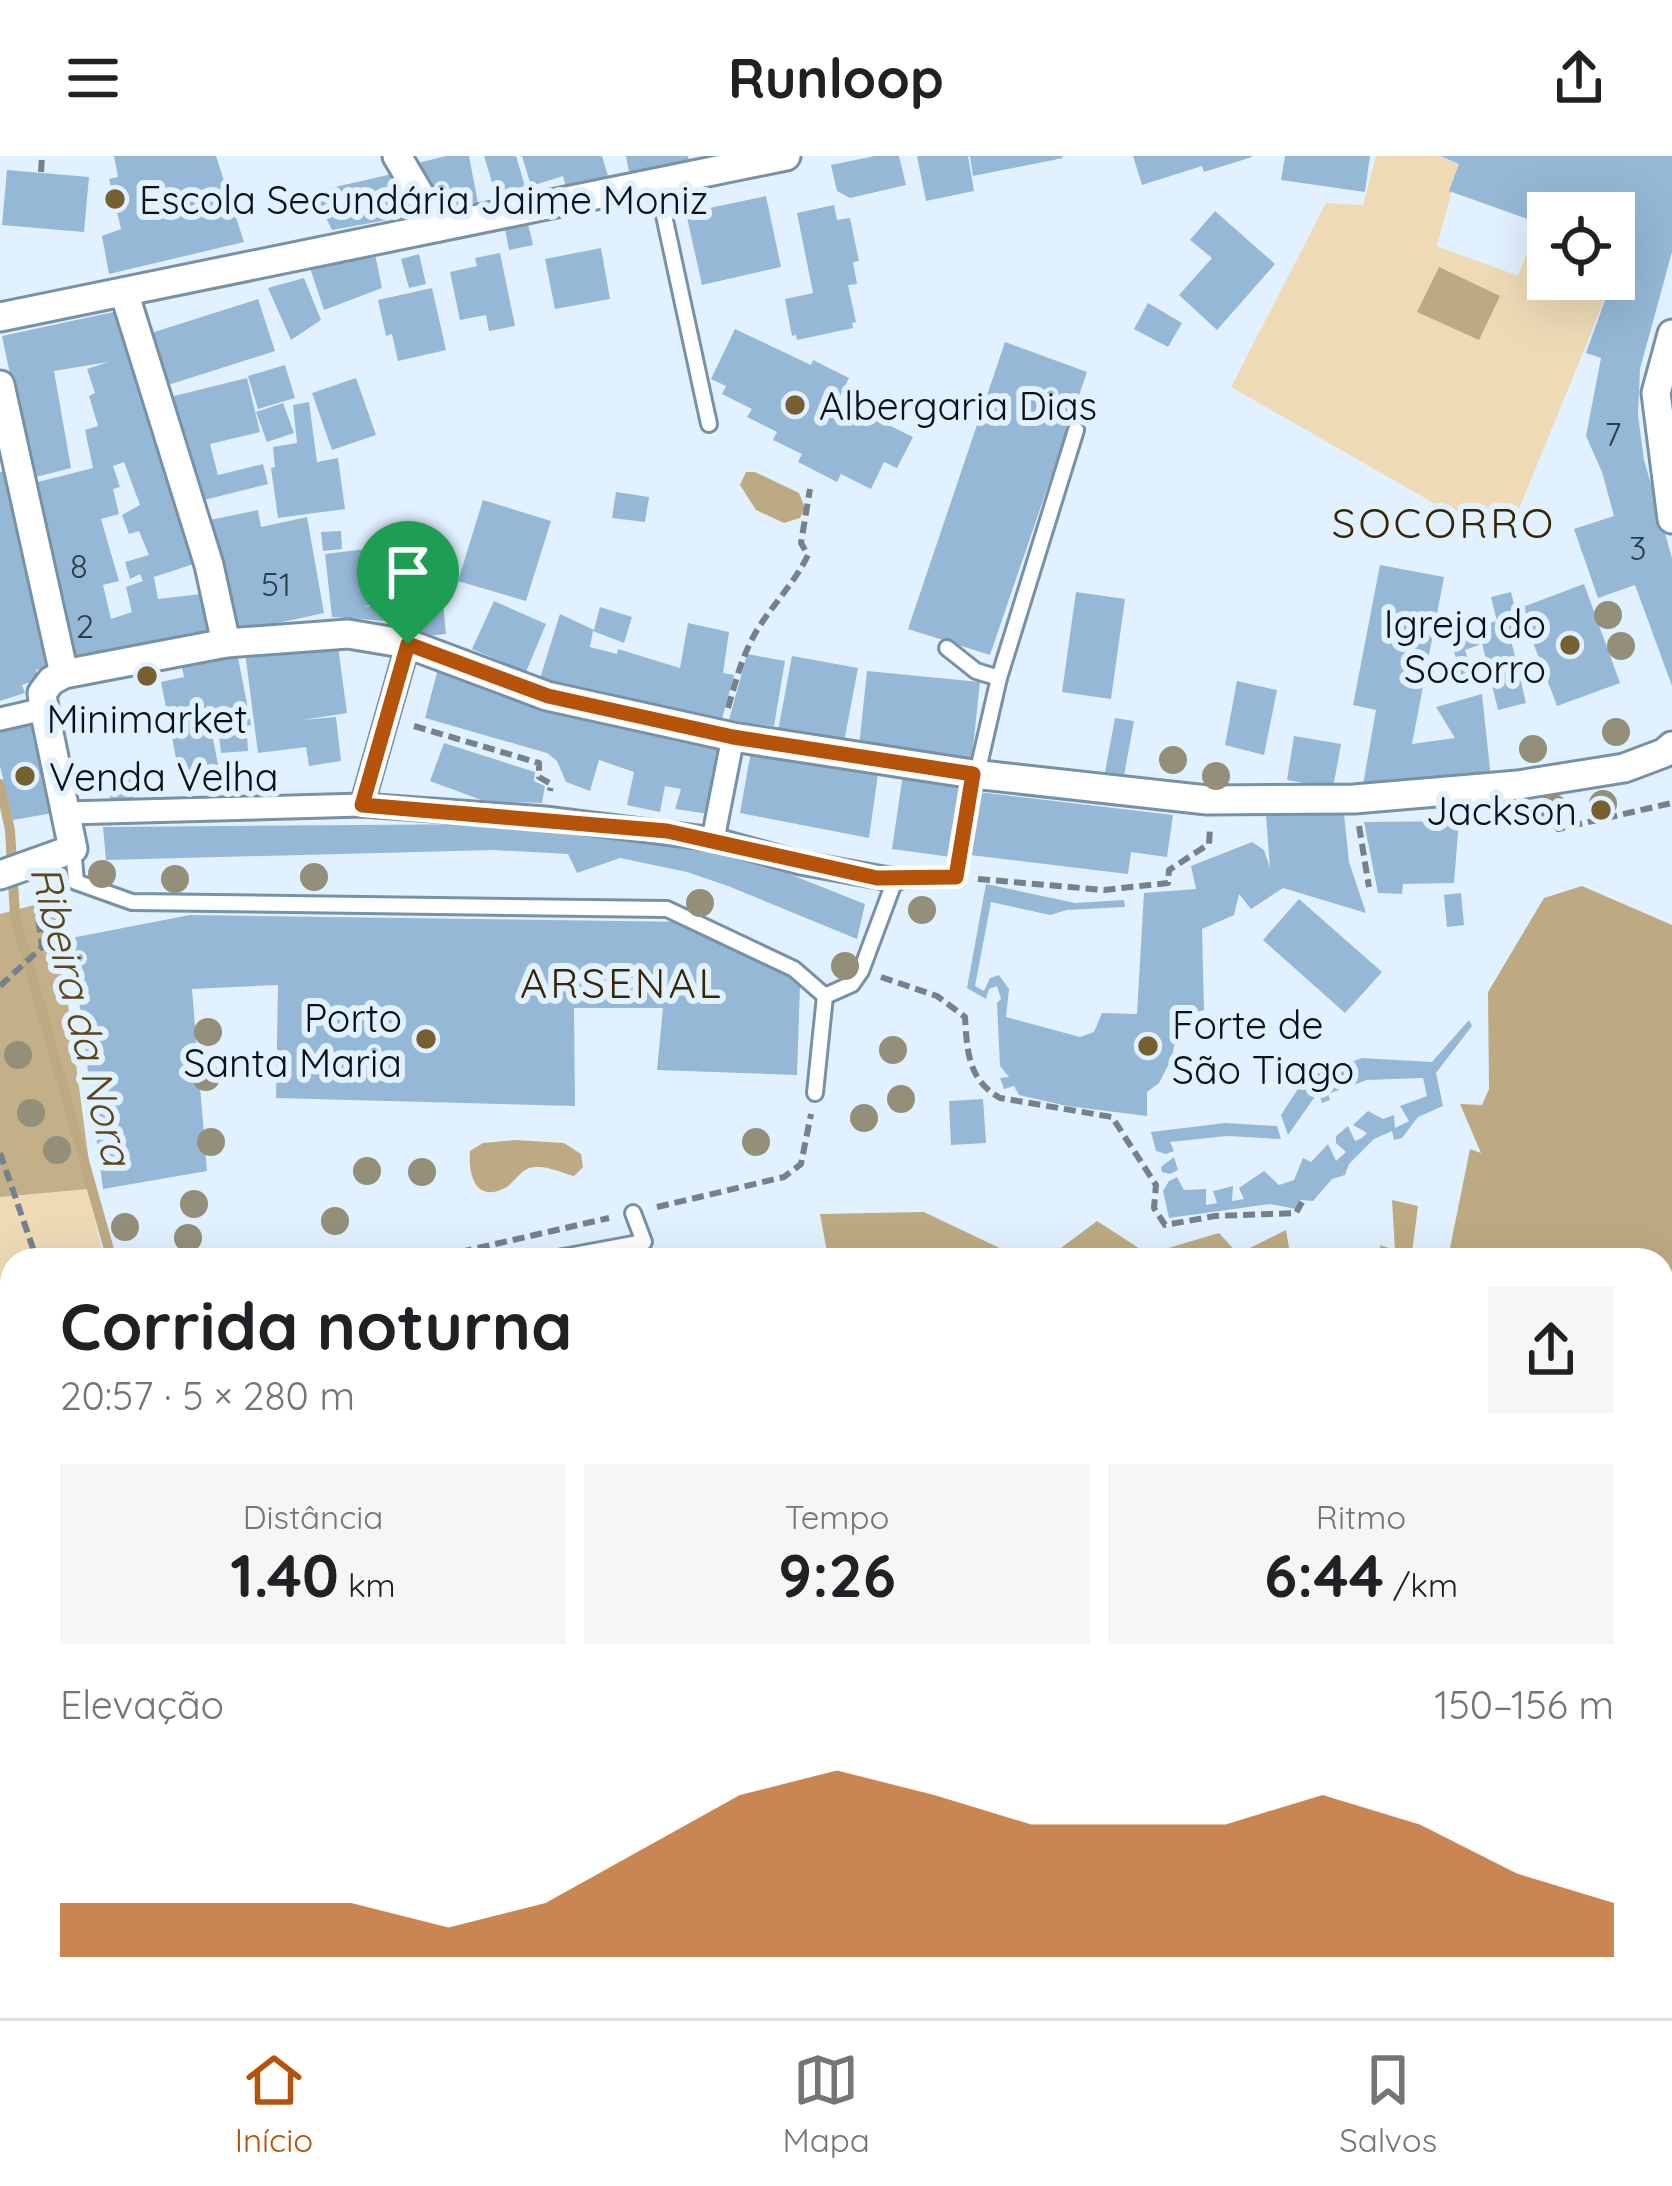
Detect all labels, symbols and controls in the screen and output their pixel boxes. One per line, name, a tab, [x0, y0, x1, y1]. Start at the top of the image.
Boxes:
text: Runloop	[728, 44, 944, 112]
icon: menu	[60, 45, 126, 111]
icon: share	[1546, 45, 1612, 111]
place label: Escola Secundária Jaime Moniz	[139, 175, 708, 224]
marker: Escola Secundária Jaime Moniz	[102, 186, 128, 212]
map controls	[1527, 192, 1635, 300]
button: locate	[1527, 192, 1635, 300]
place label: Albergaria Dias	[819, 381, 1097, 430]
marker: Albergaria Dias	[782, 392, 808, 418]
house number: 7	[1605, 413, 1621, 454]
district label: SOCORRO	[1332, 496, 1556, 549]
pin	[357, 521, 459, 644]
house number: 3	[1629, 527, 1647, 568]
icon: arrive	[375, 539, 441, 605]
house number: 8	[70, 545, 88, 586]
house number: 51	[261, 563, 291, 604]
place label: Igreja do Socorro	[1384, 599, 1546, 693]
house number: 2	[76, 605, 94, 646]
marker: Igreja do Socorro	[1557, 632, 1583, 658]
marker: Minimarket	[134, 663, 160, 689]
place label: Minimarket	[47, 694, 247, 743]
place label: Venda Velha	[49, 752, 278, 801]
marker: Venda Velha	[12, 763, 38, 789]
place label: Jackson	[1426, 786, 1577, 835]
marker: Jackson	[1588, 797, 1614, 823]
water label: Ribeira da Nora	[19, 859, 146, 1173]
district label: ARSENAL	[520, 956, 724, 1009]
place label: Porto Santa Maria	[184, 993, 402, 1087]
place label: Forte de São Tiago	[1172, 1000, 1354, 1094]
marker: Porto Santa Maria	[413, 1026, 439, 1052]
marker: Forte de São Tiago	[1135, 1033, 1161, 1059]
text: Corrida noturna	[60, 1284, 573, 1367]
button: share	[1488, 1287, 1614, 1413]
text: 20:57 · 5 × 280 m	[60, 1371, 355, 1420]
text: Distância	[243, 1496, 383, 1537]
text: Tempo	[785, 1496, 889, 1537]
text: Ritmo	[1316, 1496, 1406, 1537]
text: 1.40	[230, 1537, 339, 1612]
text: 9:26	[778, 1537, 896, 1612]
text: 6:44	[1264, 1537, 1384, 1612]
text: km	[339, 1564, 396, 1605]
text: /km	[1384, 1564, 1458, 1605]
text: Elevação	[60, 1680, 224, 1729]
text: 150–156 m	[1434, 1680, 1614, 1729]
tab: Início	[235, 2047, 313, 2160]
tab: Mapa	[783, 2047, 870, 2160]
tab: Salvos	[1339, 2047, 1437, 2160]

